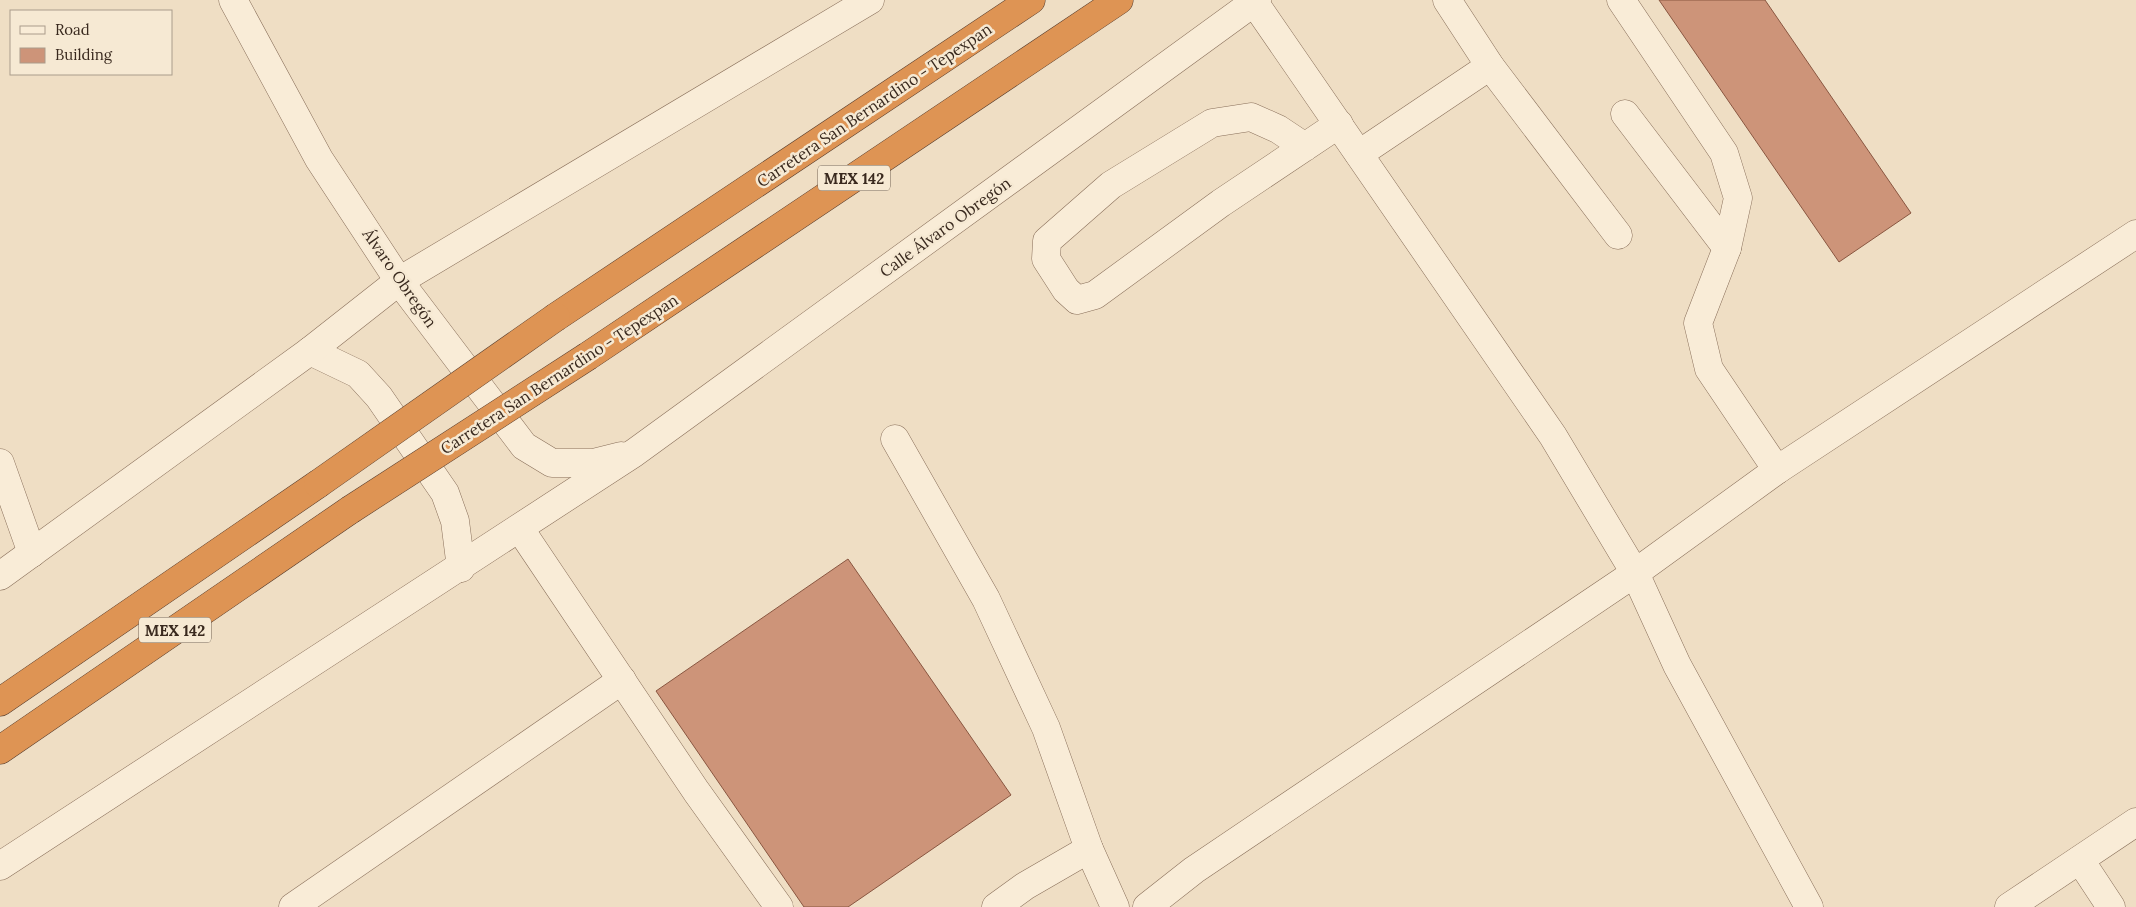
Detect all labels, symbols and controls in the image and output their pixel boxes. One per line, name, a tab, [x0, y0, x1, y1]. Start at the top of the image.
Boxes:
legend	[10, 10, 172, 75]
street label: Carretera San Bernardino - Tepexpan	[753, 19, 996, 191]
text: Road	[55, 20, 90, 39]
text: Building	[55, 45, 113, 64]
road number: MEX 142	[818, 166, 890, 190]
street label: Calle Álvaro Obregón	[876, 173, 1015, 281]
street label: Álvaro Obregón	[358, 224, 442, 332]
street label: Carretera San Bernardino - Tepexpan	[437, 289, 682, 458]
road number: MEX 142	[139, 618, 211, 642]

